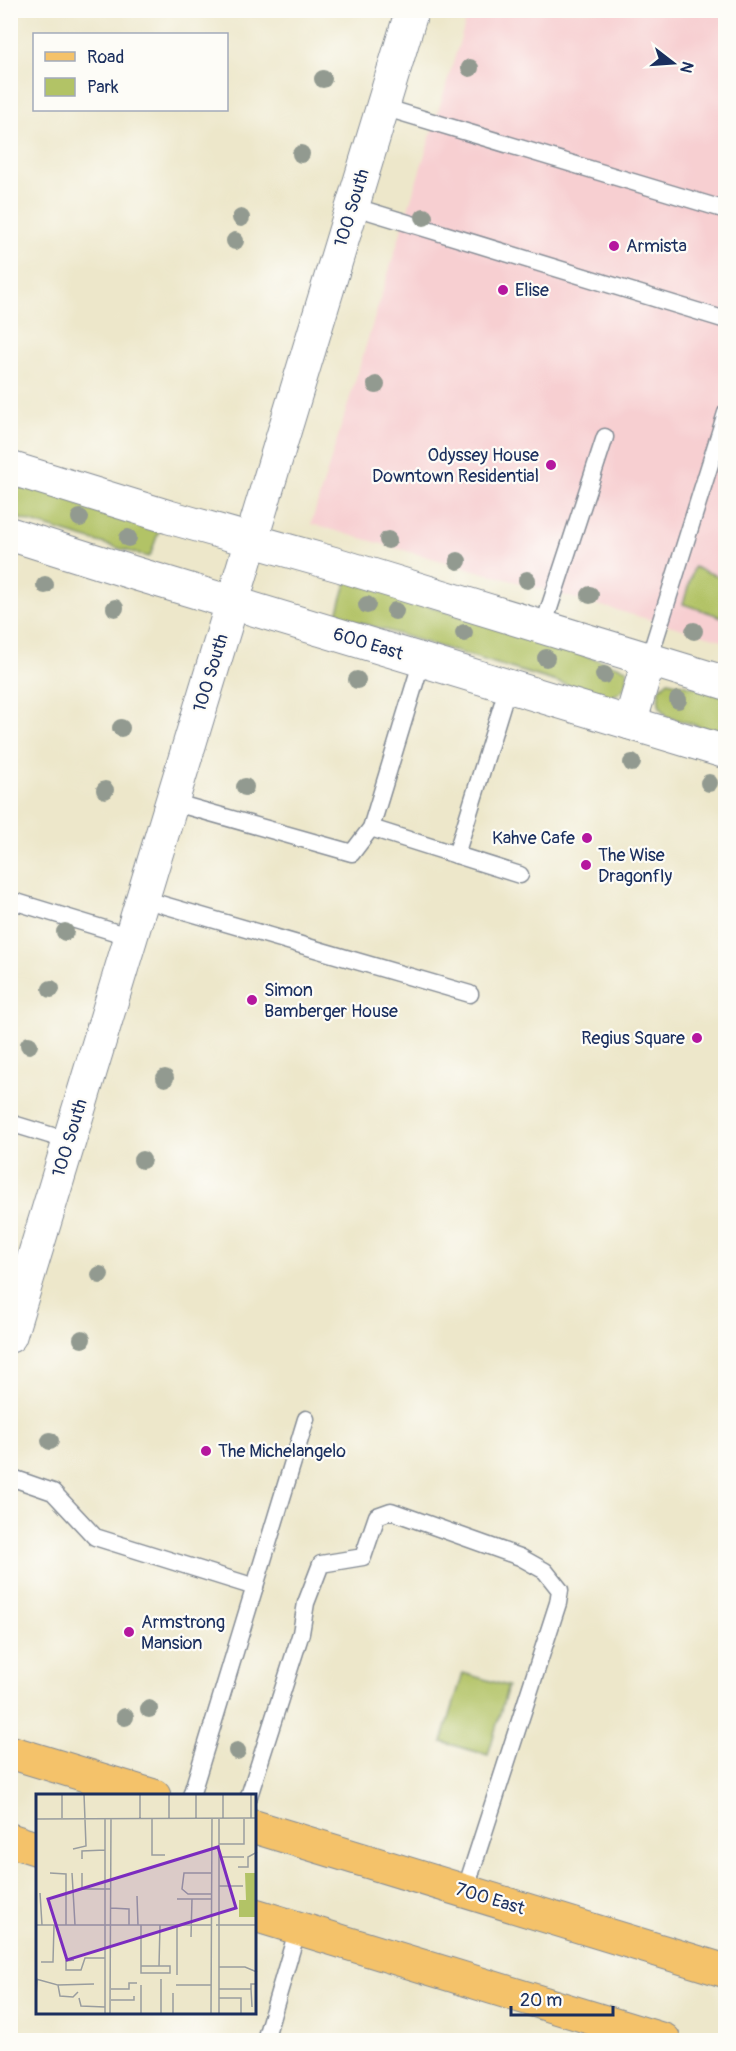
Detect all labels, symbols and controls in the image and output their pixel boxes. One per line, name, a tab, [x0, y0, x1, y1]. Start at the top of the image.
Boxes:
legend	[33, 33, 228, 111]
north arrow	[643, 33, 703, 93]
text: Road	[87, 46, 124, 69]
text: N	[675, 59, 698, 75]
text: Park	[87, 76, 119, 99]
street label: 100 South	[329, 166, 375, 250]
place label: Armista	[626, 235, 687, 258]
marker: Armista	[607, 239, 621, 253]
place label: Elise	[515, 279, 549, 302]
marker: Elise	[496, 283, 510, 297]
place label: Odyssey House Downtown Residential	[372, 444, 539, 488]
marker: Odyssey House Downtown Residential	[544, 458, 558, 472]
street label: 600 East	[330, 622, 407, 666]
street label: 100 South	[188, 631, 234, 715]
place label: Kahve Cafe	[492, 827, 575, 850]
marker: Kahve Cafe	[580, 831, 594, 845]
place label: The Wise Dragonfly	[598, 844, 672, 888]
marker: The Wise Dragonfly	[579, 858, 593, 872]
place label: Simon Bamberger House	[264, 979, 398, 1023]
marker: Simon Bamberger House	[245, 993, 259, 1007]
place label: Regius Square	[581, 1027, 685, 1050]
marker: Regius Square	[690, 1031, 704, 1045]
street label: 100 South	[47, 1096, 93, 1180]
place label: The Michelangelo	[218, 1440, 346, 1463]
marker: The Michelangelo	[199, 1444, 213, 1458]
place label: Armstrong Mansion	[141, 1611, 225, 1655]
marker: Armstrong Mansion	[122, 1625, 136, 1639]
inset map	[36, 1794, 256, 2015]
street label: 700 East	[453, 1878, 528, 1921]
scale bar	[511, 1979, 613, 2017]
text: 20 m	[520, 1989, 562, 2012]

